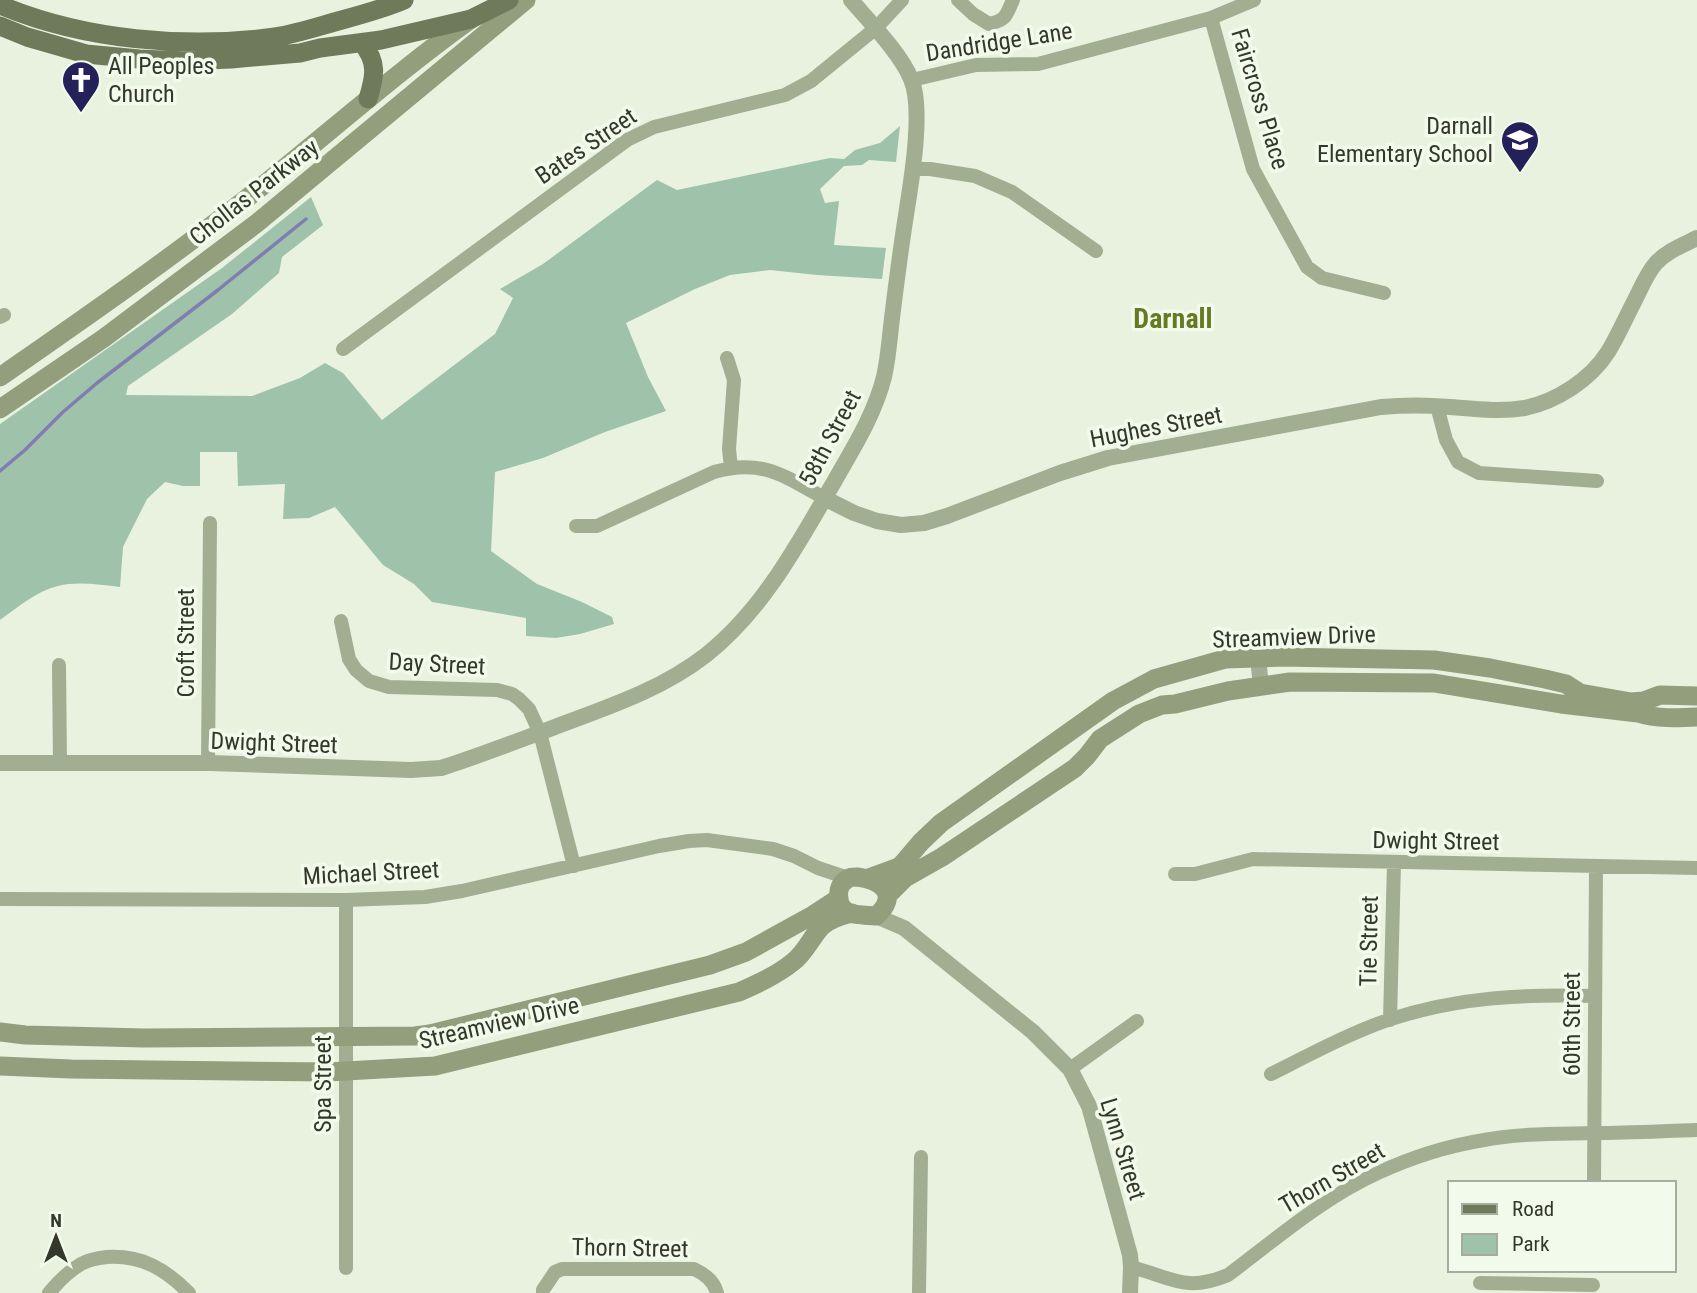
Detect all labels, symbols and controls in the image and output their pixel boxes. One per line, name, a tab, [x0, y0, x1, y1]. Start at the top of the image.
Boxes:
street label: Dandridge Lane	[924, 17, 1074, 67]
street label: Faircross Place	[1225, 25, 1295, 173]
place label: All Peoples Church	[108, 52, 214, 108]
church icon: All Peoples Church	[60, 59, 102, 114]
street label: Bates Street	[530, 102, 642, 190]
place label: Darnall Elementary School	[1317, 112, 1493, 168]
school or university icon: Darnall Elementary School	[1499, 119, 1541, 174]
street label: Chollas Parkway	[184, 133, 324, 251]
district label: Darnall	[1133, 302, 1213, 335]
street label: 58th Street	[793, 385, 867, 491]
street label: Hughes Street	[1088, 400, 1224, 454]
street label: Croft Street	[172, 588, 200, 698]
street label: Streamview Drive	[1212, 620, 1376, 654]
street label: Day Street	[388, 647, 486, 681]
street label: Dwight Street	[210, 727, 338, 759]
street label: Dwight Street	[1372, 826, 1500, 856]
street label: Michael Street	[302, 855, 440, 891]
street label: Tie Street	[1354, 895, 1384, 987]
street label: 60th Street	[1558, 972, 1586, 1076]
street label: Streamview Drive	[416, 991, 582, 1055]
street label: Spa Street	[309, 1035, 337, 1133]
street label: Lynn Street	[1094, 1095, 1152, 1203]
street label: Thorn Street	[1274, 1137, 1390, 1219]
legend	[1448, 1181, 1676, 1272]
text: Road	[1512, 1197, 1554, 1221]
north arrow	[21, 1202, 91, 1272]
text: N	[50, 1209, 62, 1232]
text: Park	[1512, 1232, 1550, 1256]
street label: Thorn Street	[571, 1233, 689, 1263]

